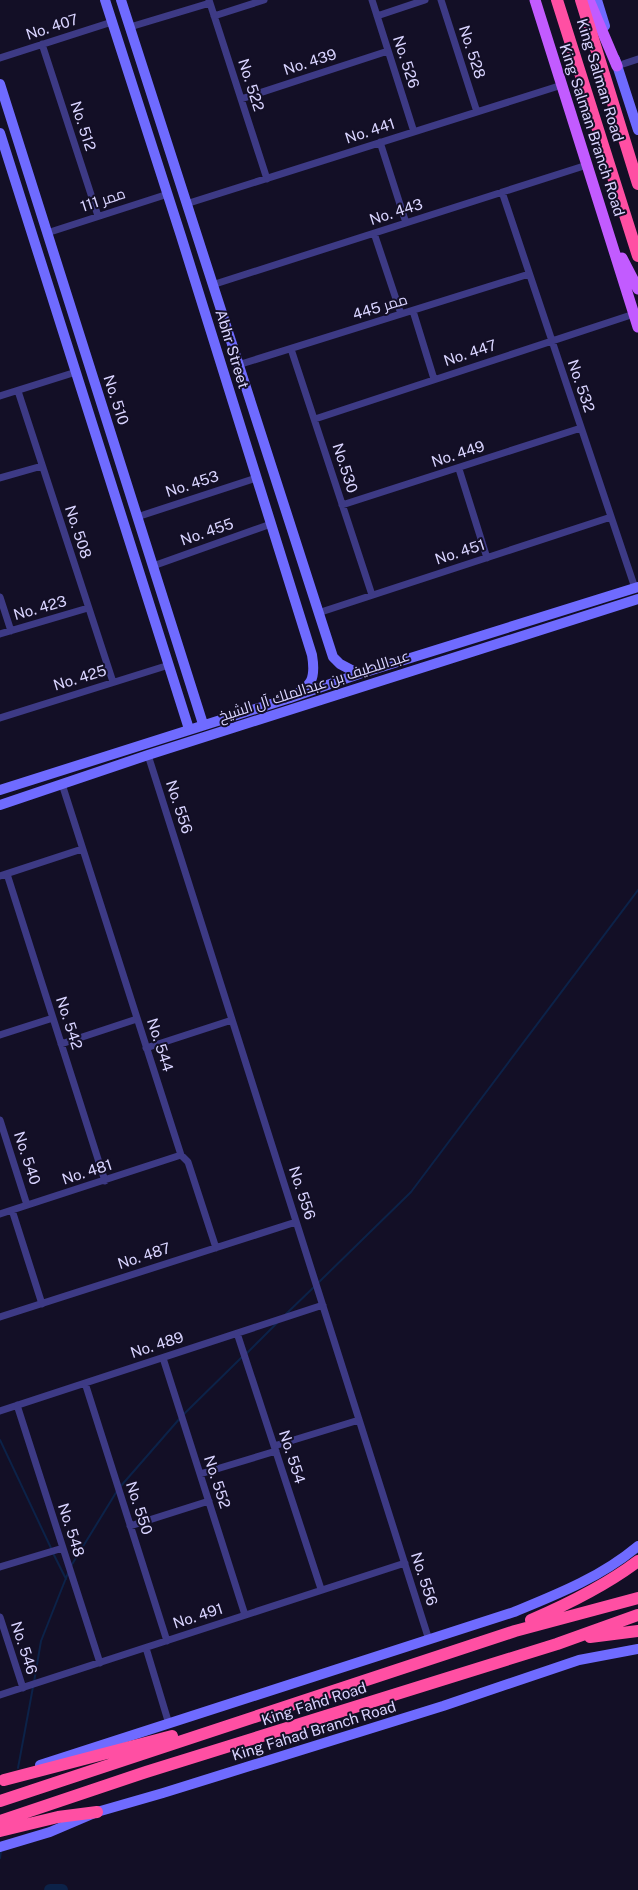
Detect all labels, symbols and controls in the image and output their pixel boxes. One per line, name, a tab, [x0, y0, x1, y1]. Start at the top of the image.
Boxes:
street label: No. 407	[24, 10, 80, 43]
street label: King Salman Road	[574, 16, 627, 143]
street label: No. 528	[456, 23, 489, 81]
street label: No. 526	[390, 33, 423, 90]
street label: King Salman Branch Road	[557, 41, 628, 218]
street label: No. 439	[281, 45, 339, 78]
street label: No. 522	[235, 56, 268, 113]
street label: No. 512	[67, 99, 99, 153]
street label: No. 441	[343, 114, 397, 147]
street label: ممر 111	[78, 184, 128, 216]
street label: No. 443	[367, 195, 425, 228]
street label: ممر 445	[350, 290, 410, 324]
street label: Abhr Street	[212, 307, 253, 390]
street label: No. 447	[441, 336, 498, 369]
street label: No. 532	[565, 357, 598, 414]
street label: No. 510	[100, 373, 133, 427]
street label: No. 449	[429, 437, 487, 470]
street label: No.530	[329, 441, 361, 495]
street label: No. 453	[163, 467, 221, 500]
street label: No. 508	[62, 503, 95, 561]
street label: No. 455	[178, 515, 236, 549]
street label: No. 451	[433, 535, 487, 568]
street label: No. 423	[11, 592, 68, 623]
street label: عبداللطيف بن عبدالملك آل الشيخ	[216, 647, 413, 727]
street label: No. 425	[51, 661, 108, 694]
street label: No. 556	[163, 778, 196, 836]
street label: No. 542	[53, 994, 86, 1051]
street label: No. 544	[144, 1016, 177, 1074]
street label: No. 540	[11, 1129, 44, 1187]
street label: No. 481	[60, 1155, 114, 1188]
street label: No. 556	[286, 1164, 319, 1222]
street label: No. 487	[115, 1239, 172, 1272]
street label: No. 489	[128, 1328, 186, 1361]
street label: No. 554	[276, 1428, 309, 1486]
street label: No. 552	[201, 1453, 234, 1511]
street label: No. 550	[123, 1479, 156, 1537]
street label: No. 548	[55, 1501, 88, 1559]
street label: No. 556	[408, 1550, 441, 1608]
street label: No. 491	[171, 1599, 225, 1632]
street label: No. 546	[8, 1619, 41, 1677]
street label: King Fahd Road	[259, 1679, 369, 1729]
street label: King Fahad Branch Road	[230, 1697, 398, 1764]

